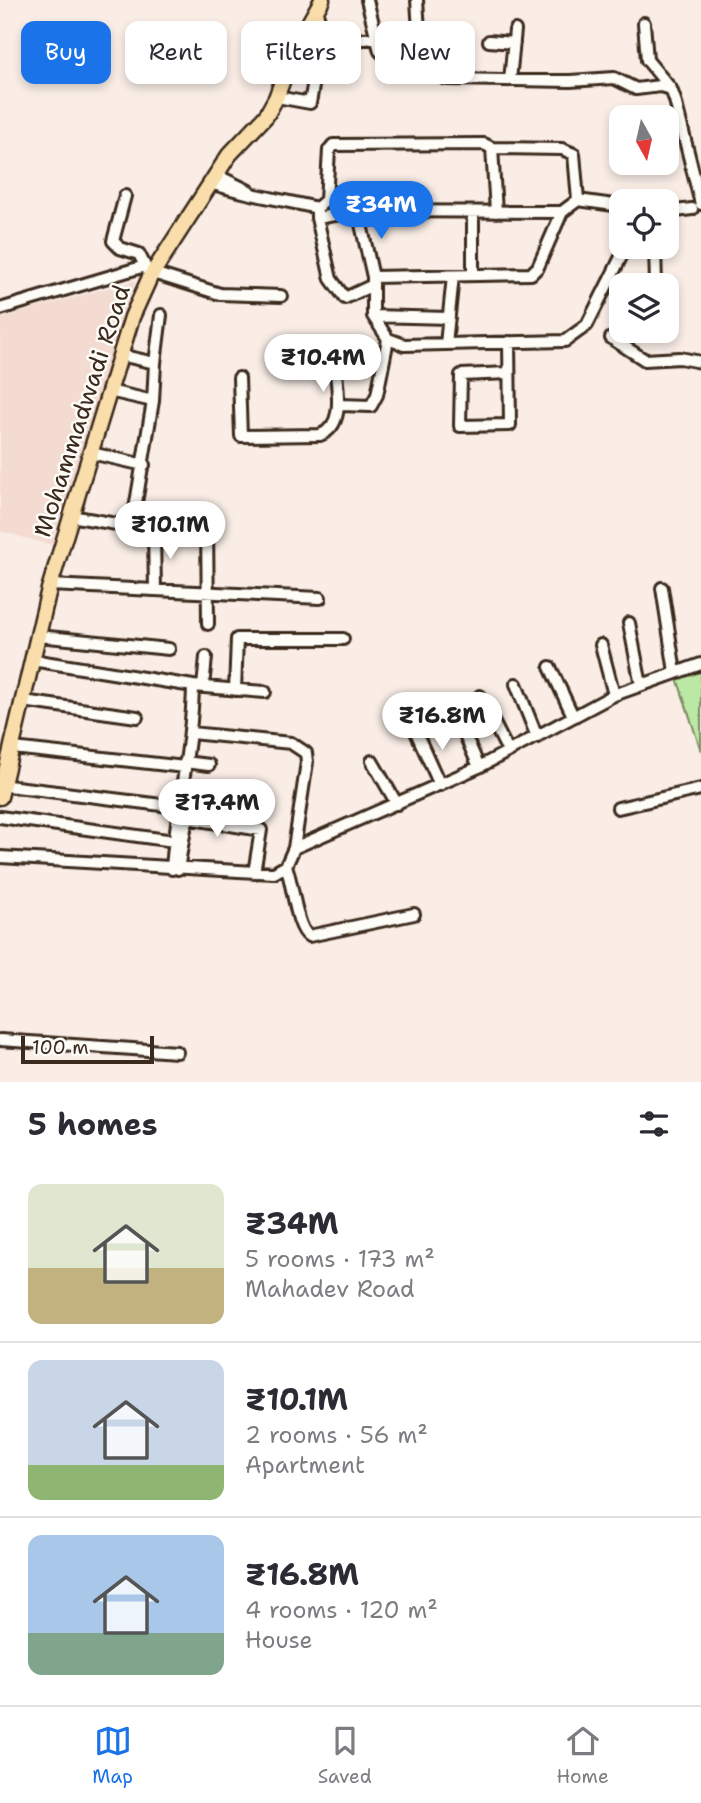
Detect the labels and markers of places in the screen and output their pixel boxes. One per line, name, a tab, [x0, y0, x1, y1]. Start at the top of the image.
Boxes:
pin: ₹34M	[340, 182, 422, 241]
pin: ₹10.4M	[266, 334, 380, 394]
pin: ₹10.1M	[113, 502, 227, 561]
pin: ₹16.8M	[385, 692, 499, 752]
pin: ₹17.4M	[160, 780, 274, 839]

